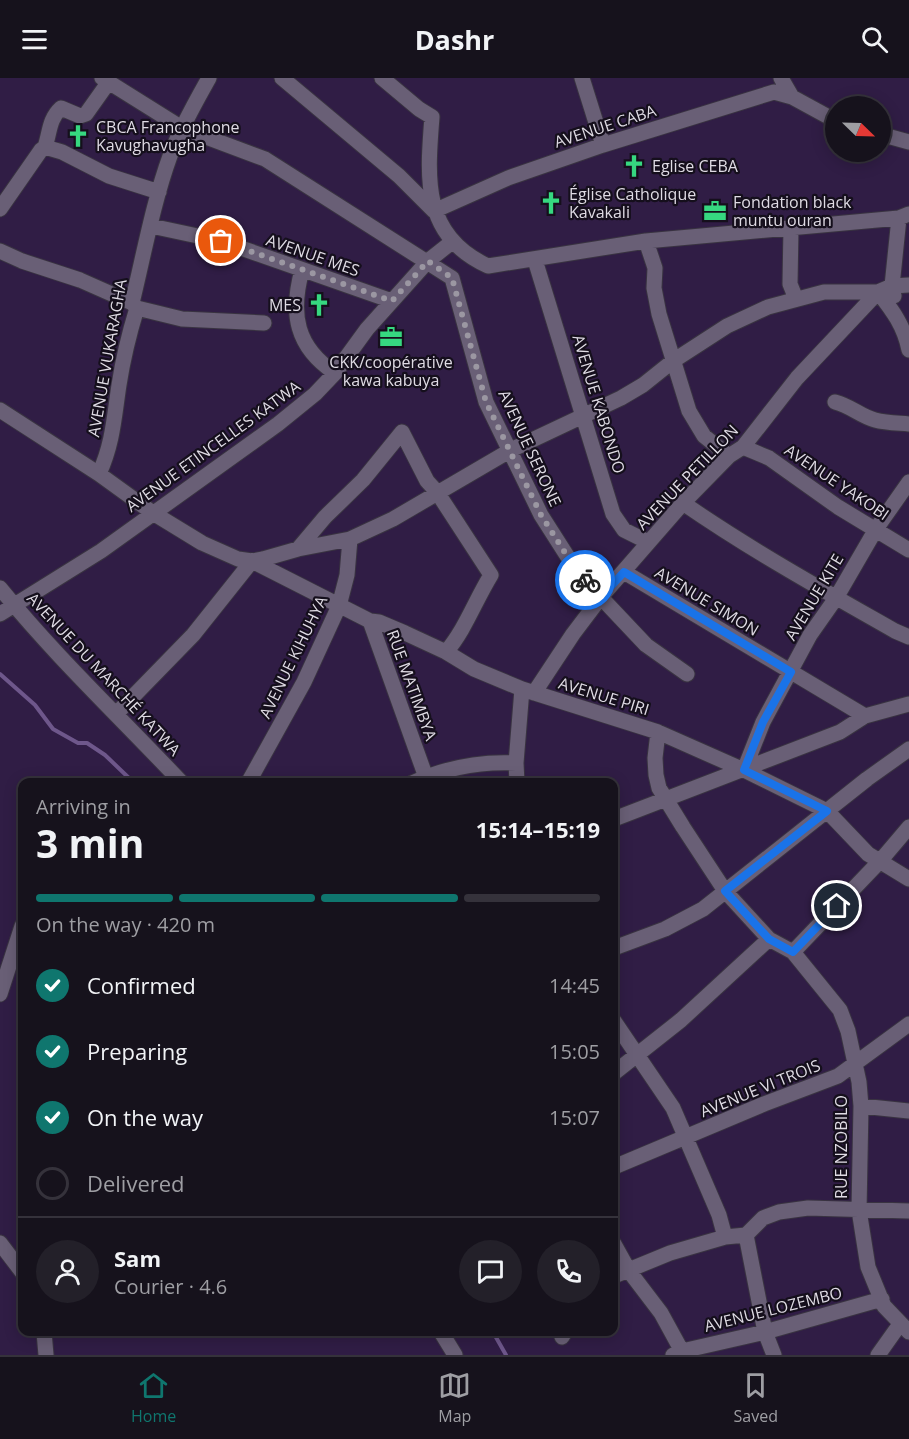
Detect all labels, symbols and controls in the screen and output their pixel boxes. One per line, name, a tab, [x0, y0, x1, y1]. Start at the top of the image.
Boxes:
text: Dashr	[415, 21, 494, 58]
icon: menu	[18, 23, 51, 56]
icon: search	[858, 23, 891, 56]
north arrow	[825, 96, 891, 162]
map controls	[825, 96, 891, 162]
street label: AVENUE CABA	[551, 99, 660, 153]
place label: CBCA Francophone Kavughavugha	[96, 116, 240, 156]
church icon: CBCA Francophone Kavughavugha	[65, 123, 91, 149]
church icon: Eglise CEBA	[621, 153, 647, 179]
place label: Eglise CEBA	[652, 155, 739, 177]
place label: Église Catholique Kavakali	[569, 183, 696, 223]
church icon: Église Catholique Kavakali	[538, 190, 564, 216]
place label: Fondation black muntu ouran	[733, 191, 852, 231]
office icon: Fondation black muntu ouran	[702, 198, 728, 224]
pin	[195, 215, 246, 266]
icon: bag	[204, 224, 237, 257]
street label: AVENUE MES	[263, 229, 363, 281]
street label: AVENUE VUKARAGHA	[82, 276, 132, 439]
church icon: MES	[306, 292, 332, 318]
place label: MES	[269, 294, 301, 316]
office icon: CKK/coopérative kawa kabuya	[378, 324, 404, 350]
street label: AVENUE KABONDO	[567, 332, 631, 476]
place label: CKK/coopérative kawa kabuya	[329, 351, 453, 391]
street label: AVENUE ETINCELLES KATWA	[121, 375, 305, 517]
street label: AVENUE SERONE	[493, 386, 567, 510]
street label: AVENUE PETILLON	[631, 420, 743, 534]
street label: AVENUE YAKOBI	[781, 439, 893, 525]
courier	[555, 550, 615, 610]
street label: AVENUE KITE	[780, 550, 848, 644]
street label: AVENUE SIMON	[651, 561, 763, 641]
icon: bike	[569, 564, 602, 597]
street label: AVENUE DU MARCHÉ KATWA	[22, 588, 186, 761]
street label: AVENUE KIHUHYA	[254, 591, 333, 722]
street label: RUE MATIMBYA	[382, 627, 443, 744]
street label: AVENUE PIRI	[556, 672, 652, 720]
text: Arriving in	[36, 793, 131, 820]
text: 15:14–15:19	[476, 814, 600, 844]
text: 3 min	[36, 816, 144, 869]
pin	[811, 880, 862, 931]
icon: home	[820, 889, 853, 922]
text: On the way · 420 m	[36, 911, 215, 938]
icon: check	[36, 969, 69, 1002]
text: Confirmed	[87, 970, 196, 1000]
text: 14:45	[549, 972, 600, 999]
icon: check	[36, 1035, 69, 1068]
text: Preparing	[87, 1036, 187, 1066]
text: 15:05	[549, 1038, 600, 1065]
street label: AVENUE VI TROIS	[697, 1054, 824, 1122]
street label: RUE NZOBILO	[830, 1095, 852, 1199]
icon: check	[36, 1101, 69, 1134]
text: On the way	[87, 1102, 203, 1132]
text: 15:07	[549, 1104, 600, 1131]
text: Delivered	[87, 1168, 185, 1198]
button: person	[36, 1240, 99, 1303]
button: chat	[459, 1240, 522, 1303]
button: phone	[537, 1240, 600, 1303]
text: Sam	[114, 1243, 161, 1273]
text: Courier · 4.6	[114, 1273, 227, 1300]
street label: AVENUE LOZEMBO	[702, 1281, 844, 1337]
tab: Home	[131, 1369, 176, 1427]
tab: Map	[438, 1369, 471, 1427]
tab: Saved	[733, 1369, 778, 1427]

